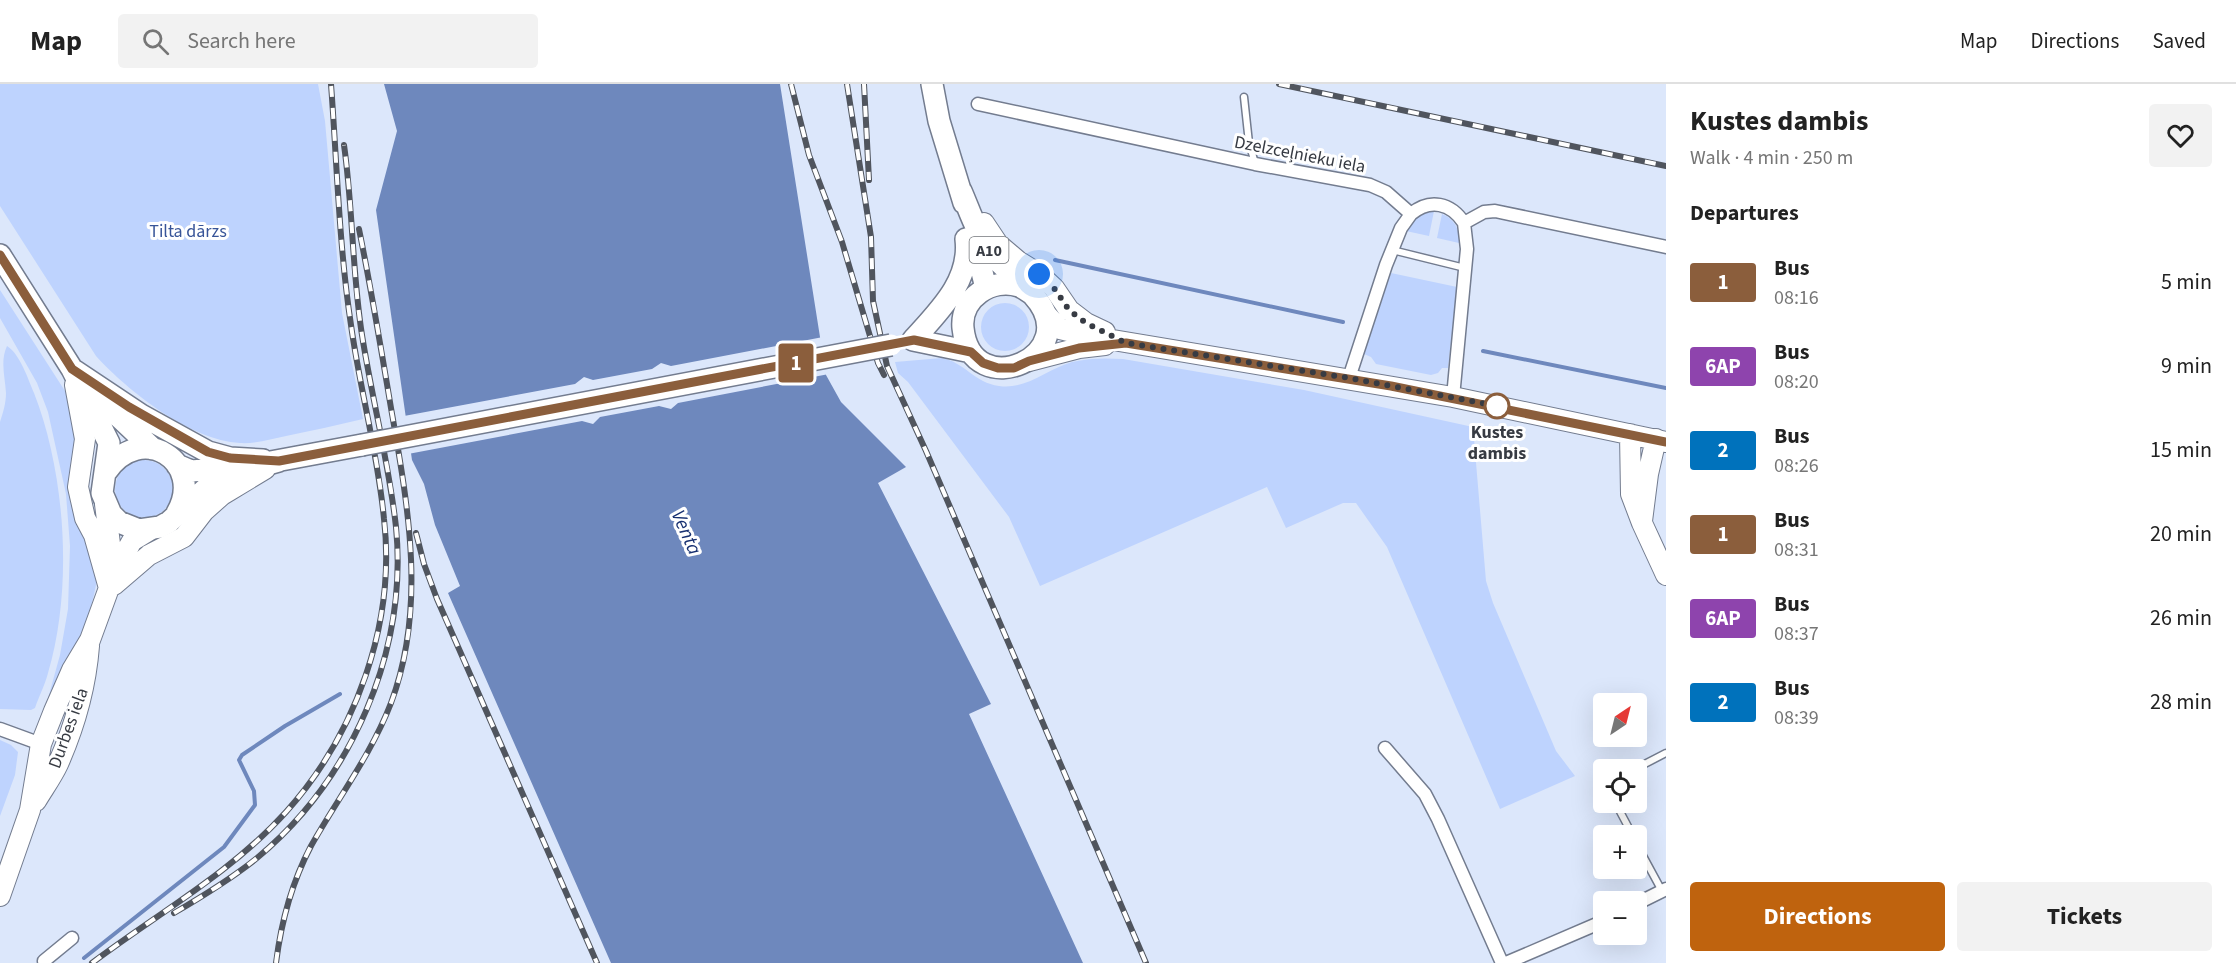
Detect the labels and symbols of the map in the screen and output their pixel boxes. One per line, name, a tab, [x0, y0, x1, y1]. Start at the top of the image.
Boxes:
street label: Dzelzceļnieku iela	[1232, 130, 1368, 179]
park label: Tilta dārzs	[149, 219, 227, 244]
road number: A10	[970, 237, 1008, 263]
your location	[1024, 259, 1054, 289]
line badge: 1	[776, 344, 816, 382]
marker: Kustes dambis	[1484, 393, 1510, 419]
place label: Kustes dambis	[1468, 420, 1526, 466]
water label: Venta	[664, 505, 708, 560]
street label: Durbes iela	[42, 684, 95, 772]
north arrow	[1593, 693, 1647, 747]

